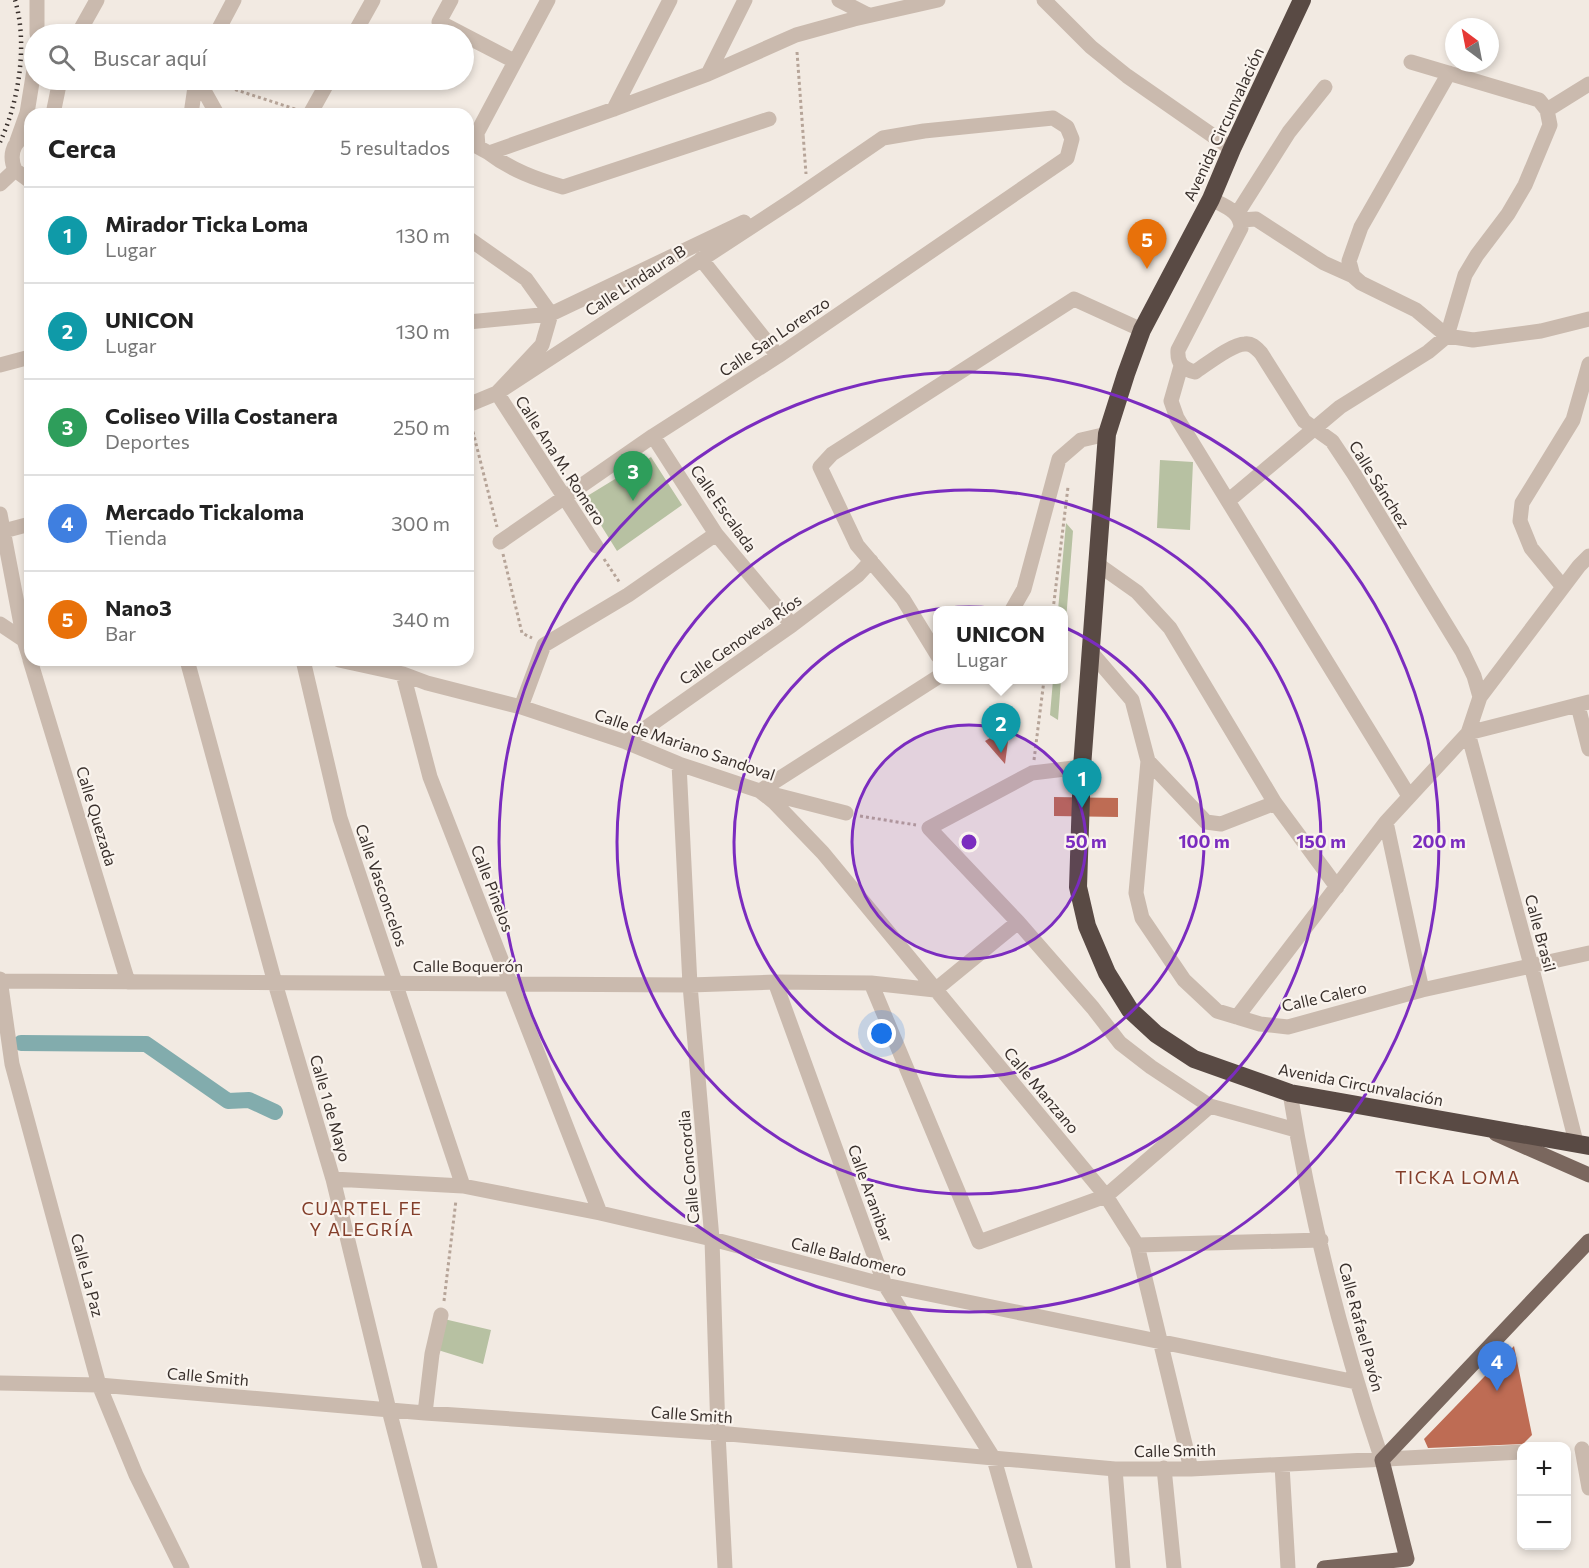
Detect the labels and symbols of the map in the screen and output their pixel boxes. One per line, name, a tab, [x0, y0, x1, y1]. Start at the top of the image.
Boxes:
north arrow	[1445, 18, 1499, 72]
street label: Avenida Circunvalación	[1179, 44, 1267, 204]
pin: 5	[1128, 220, 1166, 269]
street label: Calle Lindaura B	[581, 240, 689, 320]
street label: Calle San Lorenzo	[715, 292, 833, 380]
street label: Calle Ana M. Romero	[512, 392, 610, 528]
street label: Calle Sánchez	[1346, 437, 1414, 531]
pin: 3	[614, 452, 652, 501]
street label: Calle Escalada	[687, 461, 761, 555]
street label: Calle Genoveva Ríos	[675, 590, 805, 688]
street label: Calle de Mariano Sandoval	[592, 704, 778, 784]
pin: 2	[982, 704, 1020, 753]
pin: 1	[1062, 758, 1102, 808]
street label: Calle Quezada	[73, 764, 121, 868]
street label: Calle Vasconcelos	[352, 821, 412, 949]
text: 50 m	[1065, 830, 1107, 852]
text: 100 m	[1178, 830, 1230, 852]
text: 150 m	[1296, 830, 1346, 852]
text: 200 m	[1412, 830, 1466, 852]
centre of rings	[959, 832, 979, 852]
street label: Calle Pinelos	[468, 842, 518, 934]
street label: Calle Brasil	[1522, 892, 1560, 974]
street label: Calle Boquerón	[413, 956, 523, 975]
street label: Calle Calero	[1280, 977, 1368, 1015]
your location	[867, 1019, 896, 1048]
street label: Calle Manzano	[1000, 1043, 1084, 1137]
street label: Calle 1 de Mayo	[307, 1052, 355, 1164]
street label: Avenida Circunvalación	[1277, 1059, 1445, 1109]
street label: Calle Concordia	[674, 1109, 702, 1225]
street label: Calle Aranibar	[845, 1142, 898, 1245]
district label: TICKA LOMA	[1395, 1166, 1521, 1188]
district label: CUARTEL FE Y ALEGRÍA	[301, 1197, 423, 1240]
street label: Calle La Paz	[68, 1231, 108, 1319]
street label: Calle Baldomero	[789, 1232, 909, 1280]
street label: Calle Rafael Pavón	[1336, 1260, 1388, 1394]
pin: 4	[1478, 1342, 1516, 1391]
street label: Calle Smith	[166, 1363, 250, 1389]
street label: Calle Smith	[650, 1402, 734, 1426]
street label: Calle Smith	[1134, 1440, 1216, 1460]

